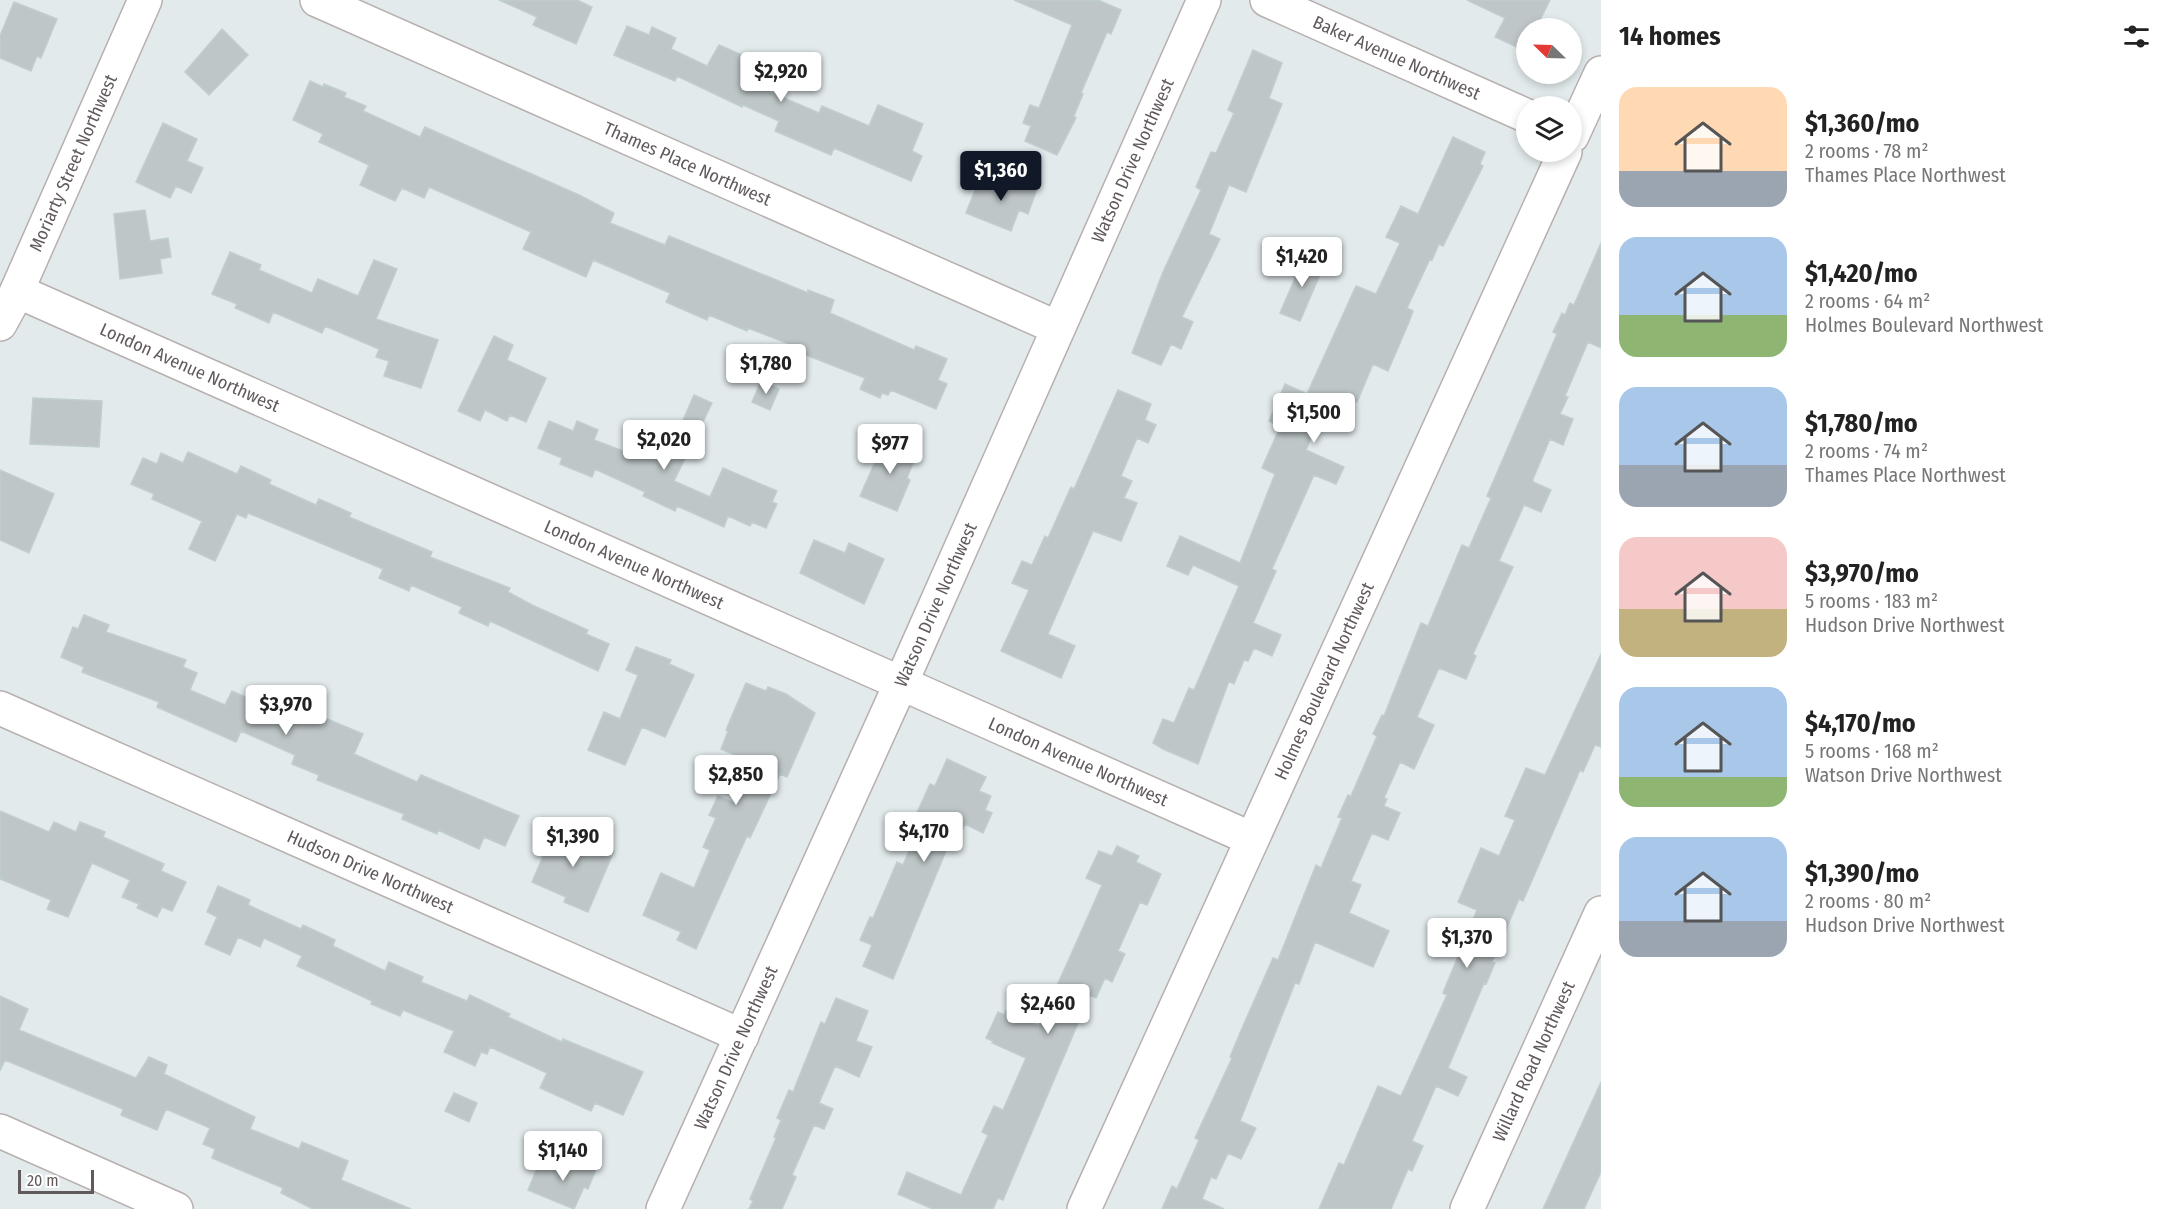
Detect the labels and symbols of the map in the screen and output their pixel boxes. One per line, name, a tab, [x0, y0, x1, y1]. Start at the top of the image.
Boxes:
street label: Baker Avenue Northwest	[1309, 11, 1484, 105]
north arrow	[1516, 18, 1582, 84]
pin: $2,920	[732, 52, 830, 103]
street label: Moriarty Street Northwest	[25, 71, 122, 255]
street label: Watson Drive Northwest	[1087, 75, 1179, 246]
street label: Thames Place Northwest	[600, 117, 775, 211]
pin: $1,360	[952, 151, 1050, 202]
pin: $1,420	[1253, 237, 1351, 288]
street label: London Avenue Northwest	[97, 318, 283, 417]
pin: $1,780	[717, 344, 815, 395]
pin: $1,500	[1265, 393, 1363, 444]
pin: $2,020	[615, 420, 713, 471]
pin: $977	[854, 424, 926, 475]
street label: London Avenue Northwest	[541, 515, 727, 614]
street label: Watson Drive Northwest	[890, 519, 982, 690]
street label: Holmes Boulevard Northwest	[1270, 579, 1379, 783]
pin: $3,970	[237, 685, 335, 736]
street label: London Avenue Northwest	[985, 712, 1172, 811]
pin: $2,850	[687, 755, 785, 806]
pin: $4,170	[875, 812, 973, 863]
pin: $1,390	[524, 817, 622, 868]
street label: Hudson Drive Northwest	[284, 825, 457, 918]
pin: $1,370	[1418, 918, 1516, 969]
street label: Watson Drive Northwest	[689, 962, 783, 1133]
street label: Willard Road Northwest	[1488, 978, 1580, 1145]
pin: $2,460	[999, 984, 1097, 1035]
pin: $1,140	[514, 1131, 612, 1182]
scale bar	[18, 1167, 94, 1194]

